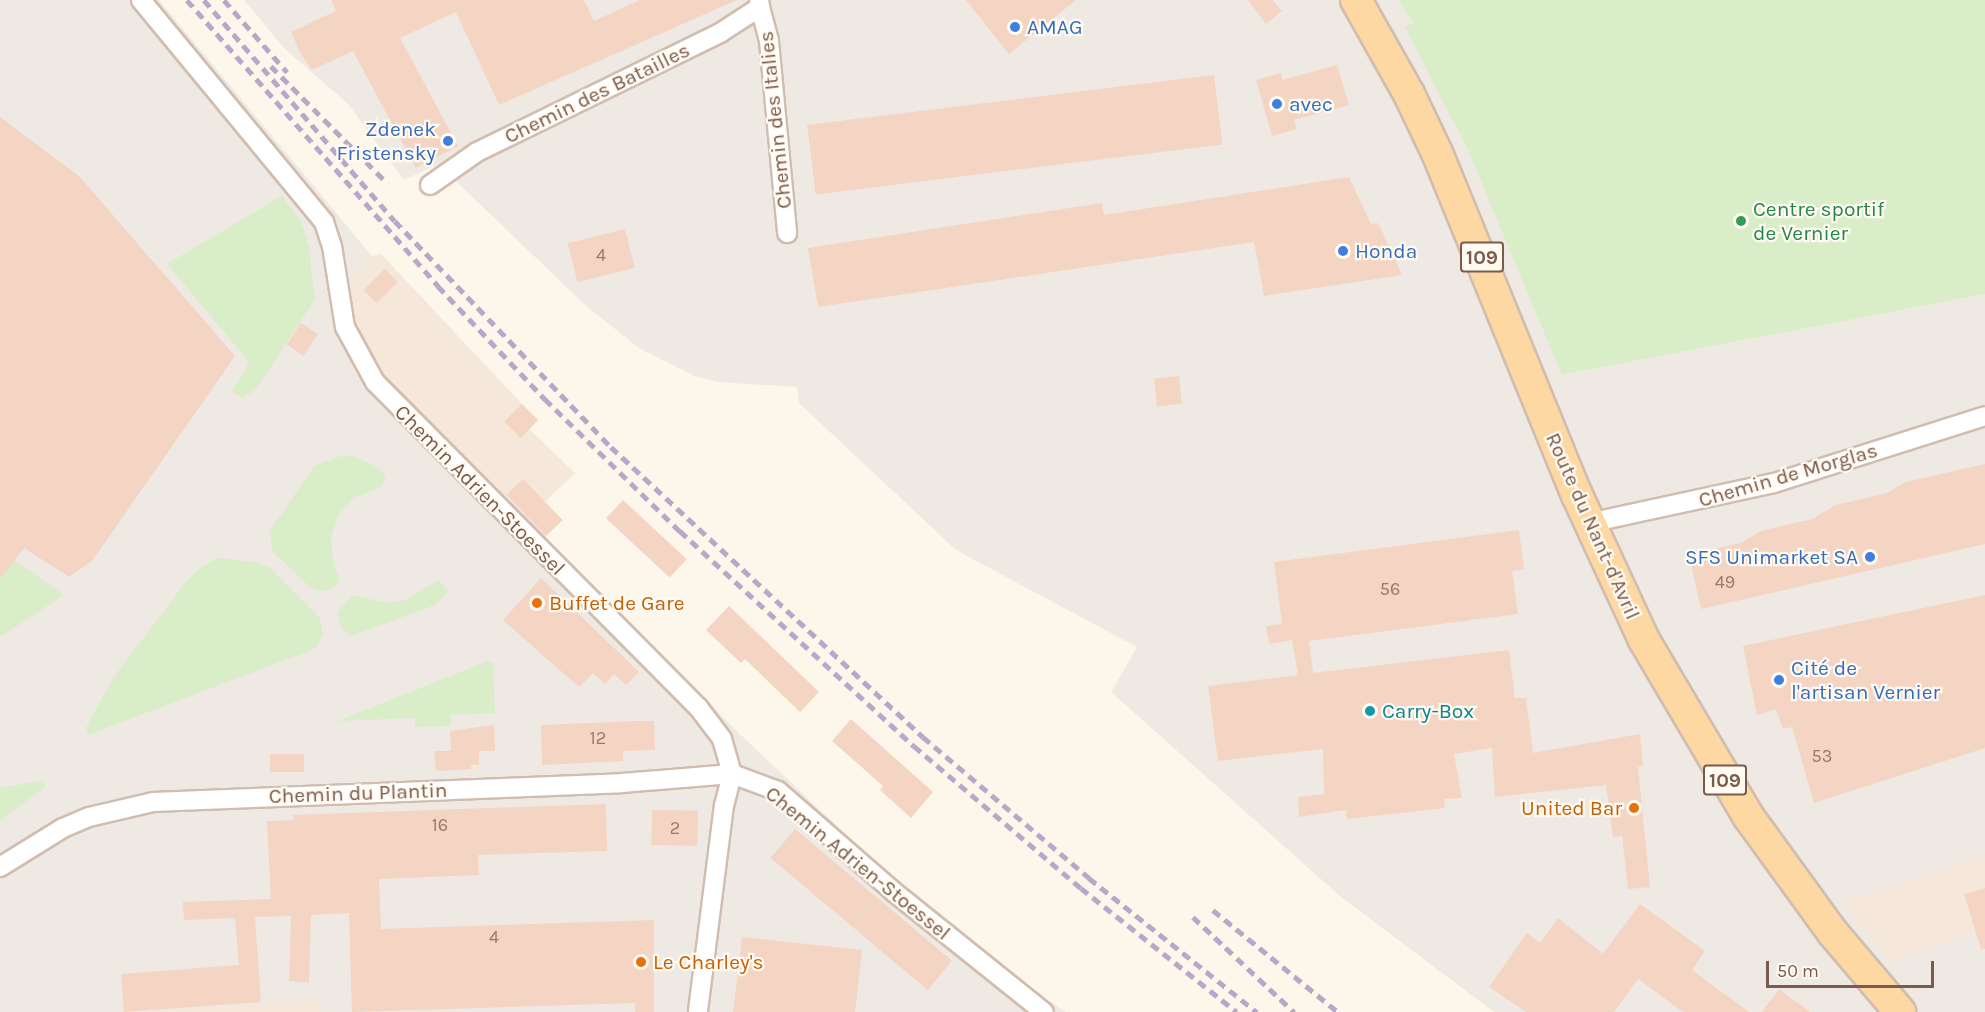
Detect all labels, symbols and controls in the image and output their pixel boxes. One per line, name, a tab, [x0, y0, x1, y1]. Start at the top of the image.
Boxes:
place label: AMAG	[1027, 14, 1082, 40]
marker: AMAG	[1008, 20, 1022, 34]
street label: Chemin des Italies	[753, 30, 797, 210]
street label: Chemin des Batailles	[500, 37, 694, 149]
place label: avec	[1289, 91, 1333, 117]
marker: avec	[1270, 97, 1284, 111]
place label: Zdenek Fristensky	[336, 116, 436, 166]
marker: Zdenek Fristensky	[441, 134, 455, 148]
place label: Centre sportif de Vernier	[1753, 196, 1884, 246]
marker: Centre sportif de Vernier	[1734, 214, 1748, 228]
place label: Honda	[1355, 238, 1417, 264]
road number: 109	[1460, 240, 1504, 274]
house number: 4	[596, 244, 606, 266]
marker: Honda	[1336, 244, 1350, 258]
street label: Chemin Adrien-Stoessel	[390, 400, 570, 580]
street label: Route du Nant-d'Avril	[1540, 429, 1646, 623]
street label: Chemin de Morglas	[1696, 437, 1880, 513]
place label: SFS Unimarket SA	[1685, 544, 1858, 570]
marker: SFS Unimarket SA	[1863, 550, 1877, 564]
house number: 49	[1715, 571, 1735, 593]
house number: 56	[1380, 578, 1400, 600]
place label: Buffet de Gare	[549, 590, 684, 616]
marker: Buffet de Gare	[530, 596, 544, 610]
place label: Cité de l'artisan Vernier	[1791, 655, 1940, 705]
marker: Cité de l'artisan Vernier	[1772, 673, 1786, 687]
place label: Carry-Box	[1382, 698, 1474, 724]
marker: Carry-Box	[1363, 704, 1377, 718]
house number: 12	[590, 727, 606, 749]
house number: 53	[1812, 745, 1832, 767]
road number: 109	[1702, 763, 1748, 797]
street label: Chemin du Plantin	[268, 777, 448, 809]
street label: Chemin Adrien-Stoessel	[760, 781, 956, 945]
place label: United Bar	[1521, 795, 1622, 821]
marker: United Bar	[1627, 801, 1641, 815]
house number: 16	[432, 814, 448, 836]
house number: 2	[670, 817, 680, 839]
house number: 4	[489, 926, 499, 948]
place label: Le Charley's	[653, 949, 764, 975]
scale bar	[1769, 949, 1937, 987]
marker: Le Charley's	[634, 955, 648, 969]
text: 50 m	[1777, 960, 1819, 982]

